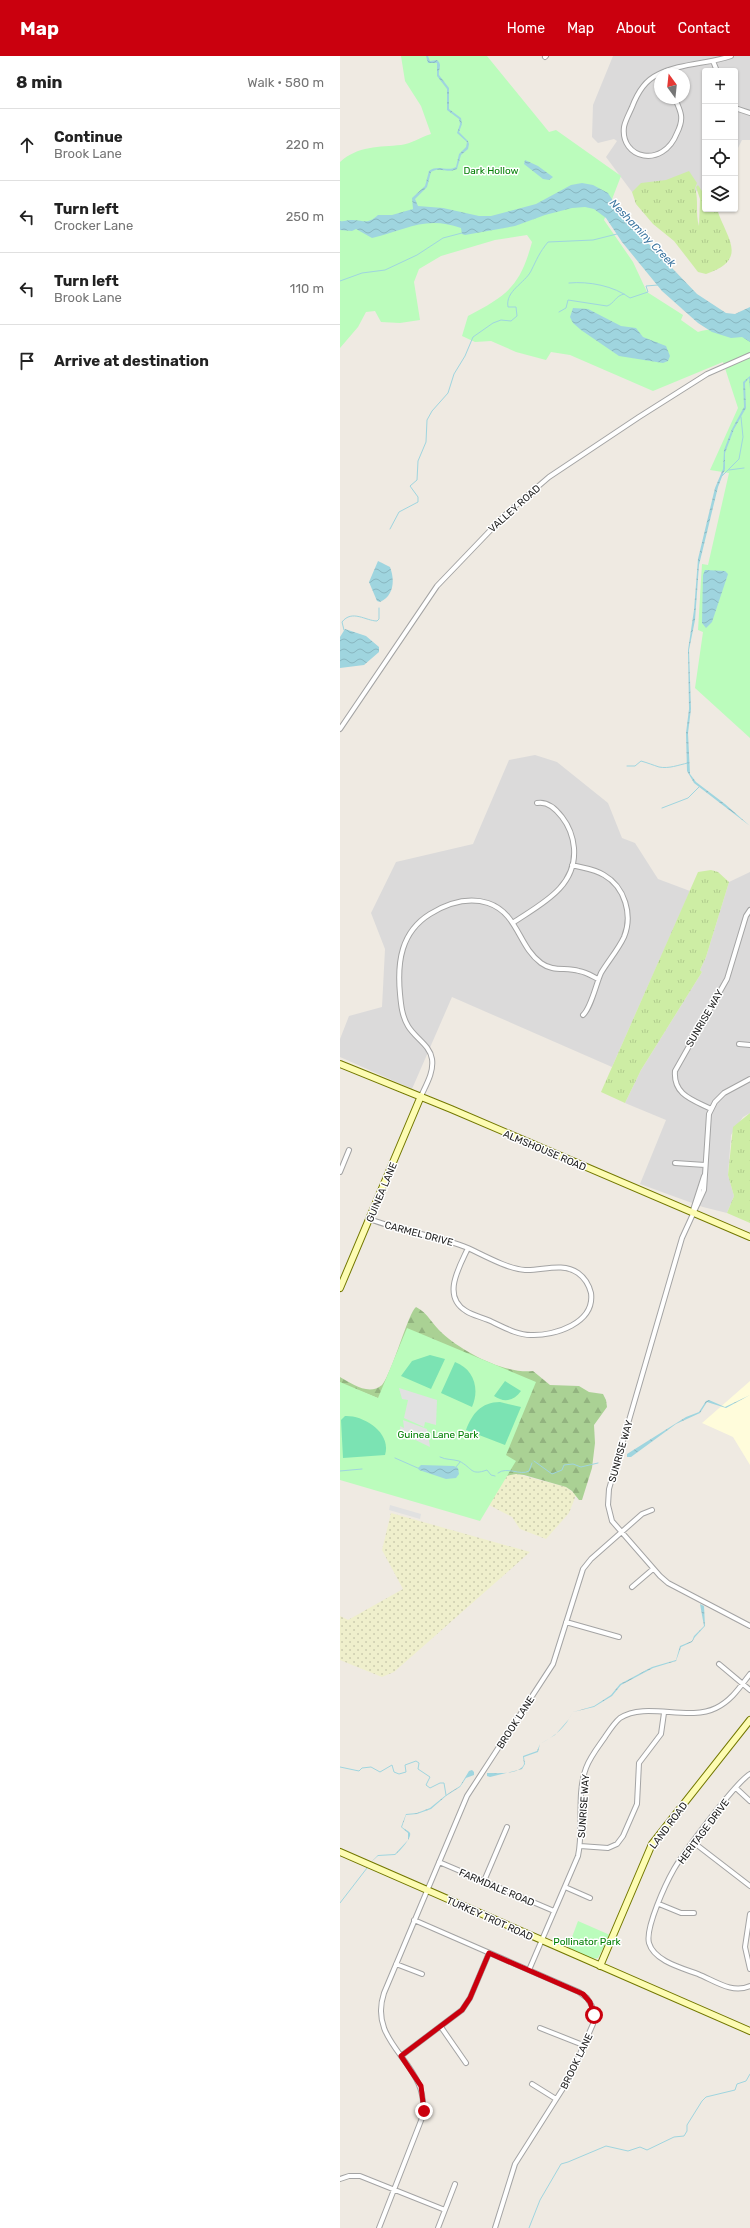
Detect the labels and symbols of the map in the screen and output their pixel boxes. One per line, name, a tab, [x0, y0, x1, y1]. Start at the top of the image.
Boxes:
north arrow	[654, 68, 690, 104]
park label: Dark Hollow	[463, 165, 519, 177]
water label: Neshaminy Creek	[607, 197, 679, 270]
street label: VALLEY ROAD	[486, 482, 543, 535]
street label: SUNRISE WAY	[684, 987, 726, 1049]
street label: ALMSHOUSE ROAD	[501, 1128, 588, 1174]
street label: GUINEA LANE	[364, 1161, 400, 1224]
street label: CARMEL DRIVE	[383, 1219, 454, 1249]
street label: SUNRISE WAY	[606, 1418, 636, 1484]
park label: Guinea Lane Park	[398, 1429, 479, 1441]
street label: BROOK LANE	[494, 1694, 537, 1751]
street label: SUNRISE WAY	[576, 1773, 592, 1839]
street label: HERITAGE DRIVE	[675, 1797, 732, 1866]
street label: LAND ROAD	[647, 1800, 690, 1851]
street label: FARMDALE ROAD	[457, 1867, 536, 1909]
street label: TURKEY TROT ROAD	[444, 1894, 535, 1943]
park label: Pollinator Park	[553, 1936, 622, 1948]
route start	[585, 2006, 603, 2024]
street label: BROOK LANE	[558, 2032, 596, 2091]
route end	[415, 2102, 433, 2120]

